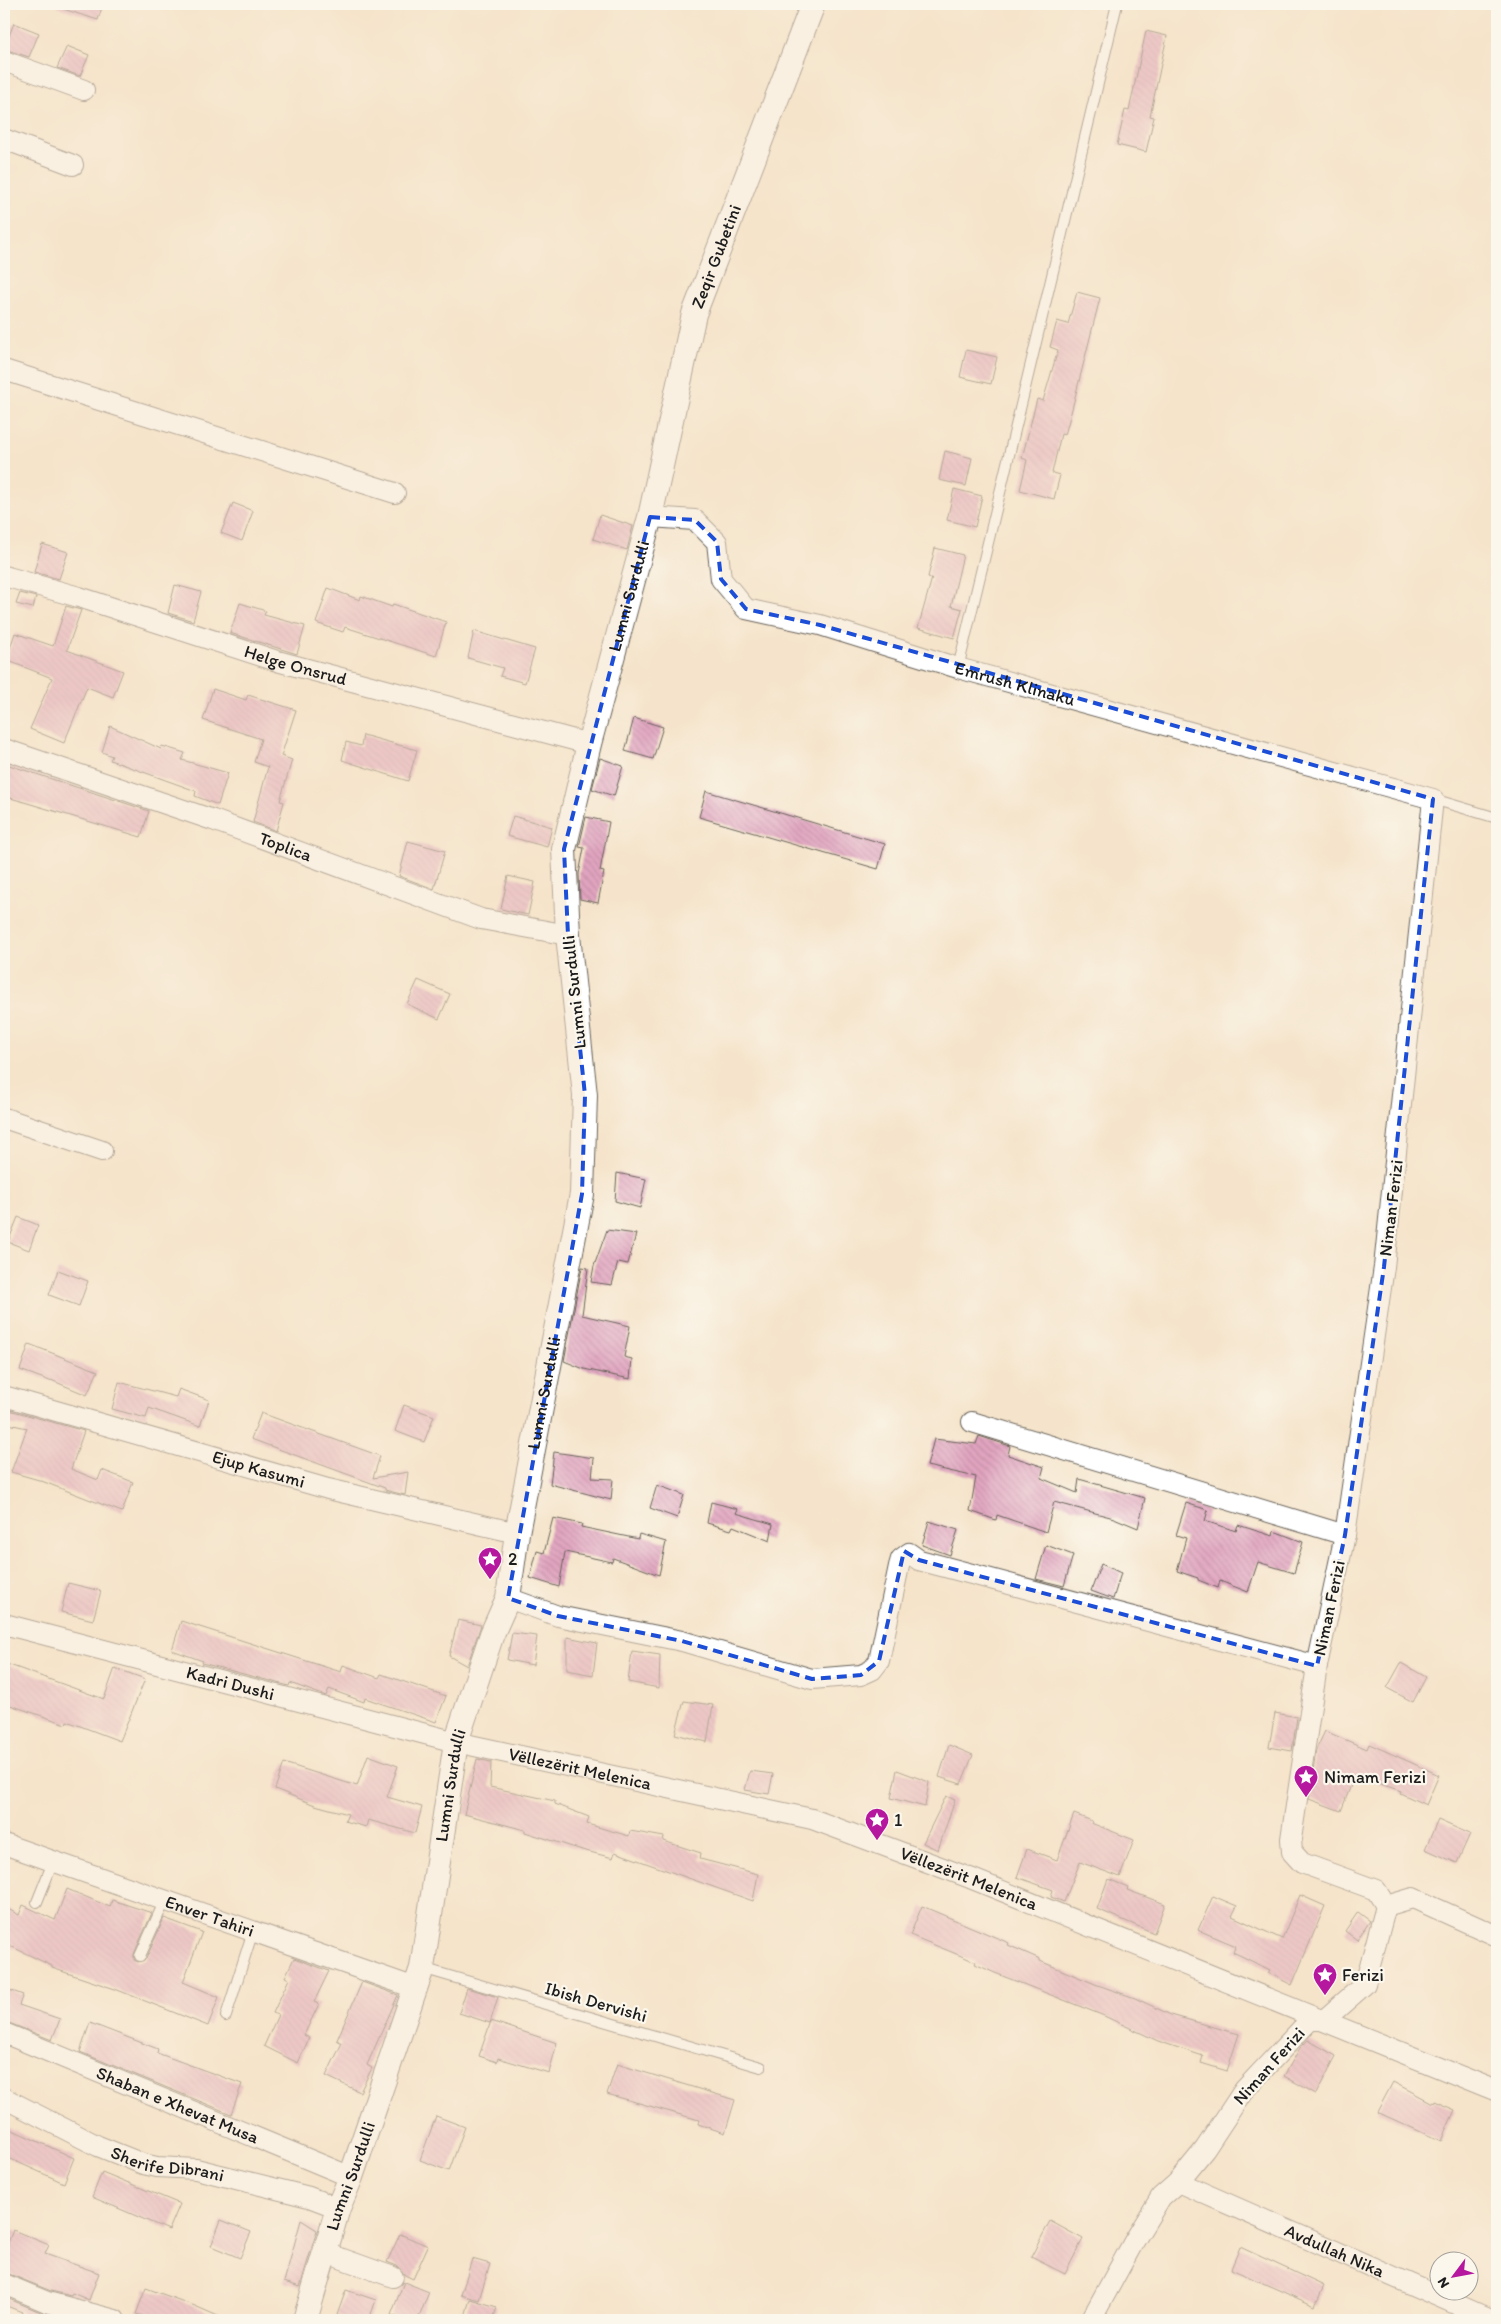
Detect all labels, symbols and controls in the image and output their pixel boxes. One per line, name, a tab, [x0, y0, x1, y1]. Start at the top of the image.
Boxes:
street label: Zeqir Gubetini	[686, 201, 746, 312]
street label: Lumni Surdulli	[603, 538, 654, 654]
street label: Helge Onsrud	[241, 640, 350, 690]
street label: Emrush Klinaku	[953, 657, 1078, 711]
street label: Toplica	[256, 827, 316, 867]
street label: Lumni Surdulli	[557, 934, 591, 1050]
street label: Niman Ferizi	[1374, 1158, 1408, 1258]
street label: Lumni Surdulli	[522, 1335, 565, 1451]
street label: Ejup Kasumi	[210, 1445, 308, 1493]
place icon: 2	[477, 1546, 503, 1580]
place label: 2	[508, 1548, 518, 1570]
street label: Niman Ferizi	[1308, 1558, 1350, 1658]
street label: Kadri Dushi	[184, 1661, 277, 1705]
street label: Lumni Surdulli	[430, 1726, 471, 1843]
street label: Vëllezërit Melenica	[506, 1743, 654, 1795]
place icon: Nimam Ferizi	[1293, 1764, 1319, 1798]
place label: Nimam Ferizi	[1324, 1766, 1426, 1788]
place icon: 1	[864, 1807, 890, 1841]
place label: 1	[894, 1809, 902, 1831]
street label: Vëllezërit Melenica	[897, 1842, 1041, 1915]
street label: Enver Tahiri	[162, 1890, 257, 1942]
place icon: Ferizi	[1312, 1962, 1338, 1996]
place label: Ferizi	[1342, 1964, 1384, 1986]
street label: Ibish Dervishi	[542, 1977, 650, 2027]
street label: Niman Ferizi	[1228, 2023, 1310, 2109]
street label: Shaban e Xhevat Musa	[93, 2062, 263, 2149]
street label: Lumni Surdulli	[321, 2119, 380, 2233]
street label: Sherife Dibrani	[108, 2141, 227, 2187]
street label: Avdullah Nika	[1281, 2219, 1389, 2283]
north arrow	[1428, 2252, 1478, 2302]
text: N	[1434, 2274, 1453, 2291]

